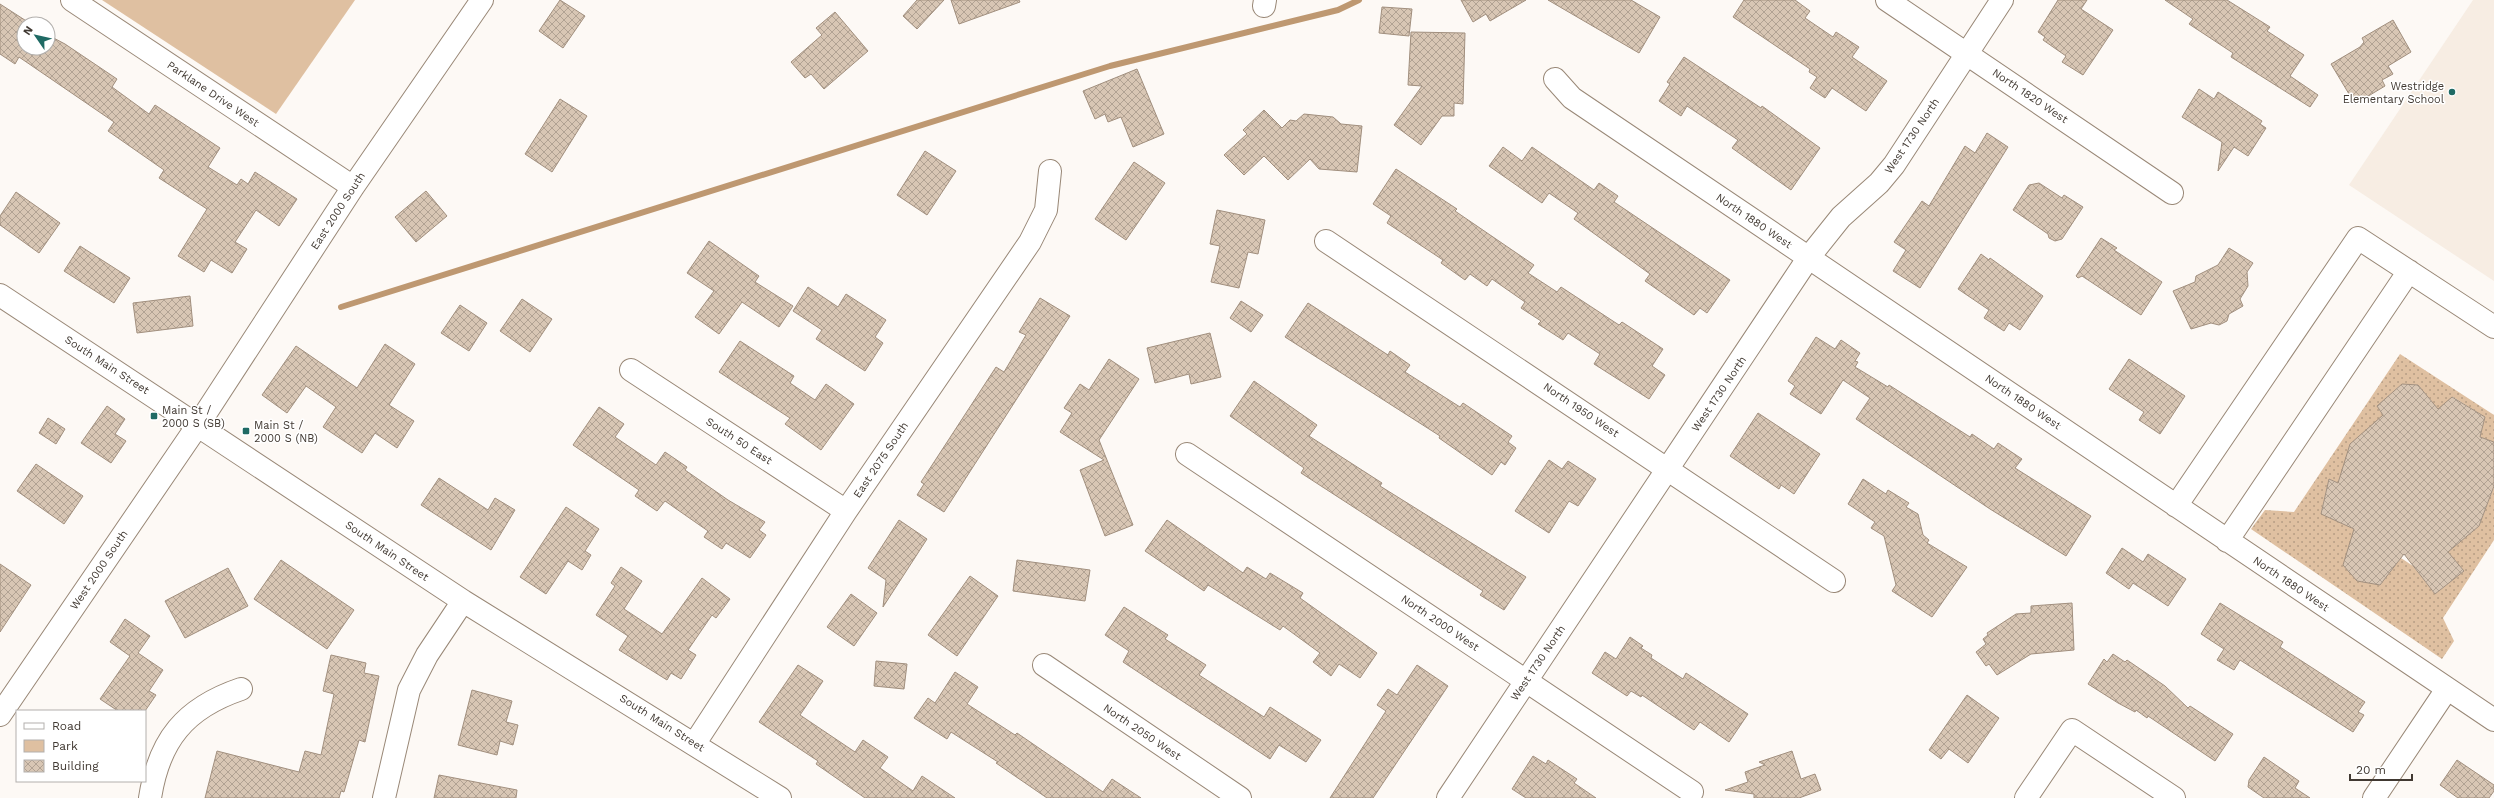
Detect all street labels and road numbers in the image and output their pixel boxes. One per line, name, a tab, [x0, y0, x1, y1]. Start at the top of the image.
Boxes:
street label: Parklane Drive West	[165, 58, 262, 130]
street label: North 1820 West	[1990, 66, 2071, 126]
street label: West 1730 North	[1882, 96, 1942, 176]
street label: East 2000 South	[308, 170, 368, 252]
street label: North 1880 West	[1714, 191, 1795, 251]
street label: South Main Street	[62, 333, 152, 397]
street label: West 1730 North	[1689, 354, 1749, 434]
street label: North 1880 West	[1983, 372, 2064, 432]
street label: North 1950 West	[1541, 380, 1622, 440]
street label: South 50 East	[703, 415, 775, 467]
street label: East 2075 South	[851, 420, 911, 500]
street label: South Main Street	[343, 518, 431, 584]
street label: West 2000 South	[68, 528, 130, 612]
street label: North 1880 West	[2251, 554, 2332, 614]
street label: North 2000 West	[1399, 592, 1482, 654]
street label: West 1730 North	[1508, 623, 1568, 703]
street label: South Main Street	[617, 692, 707, 755]
street label: North 2050 West	[1101, 701, 1184, 763]

